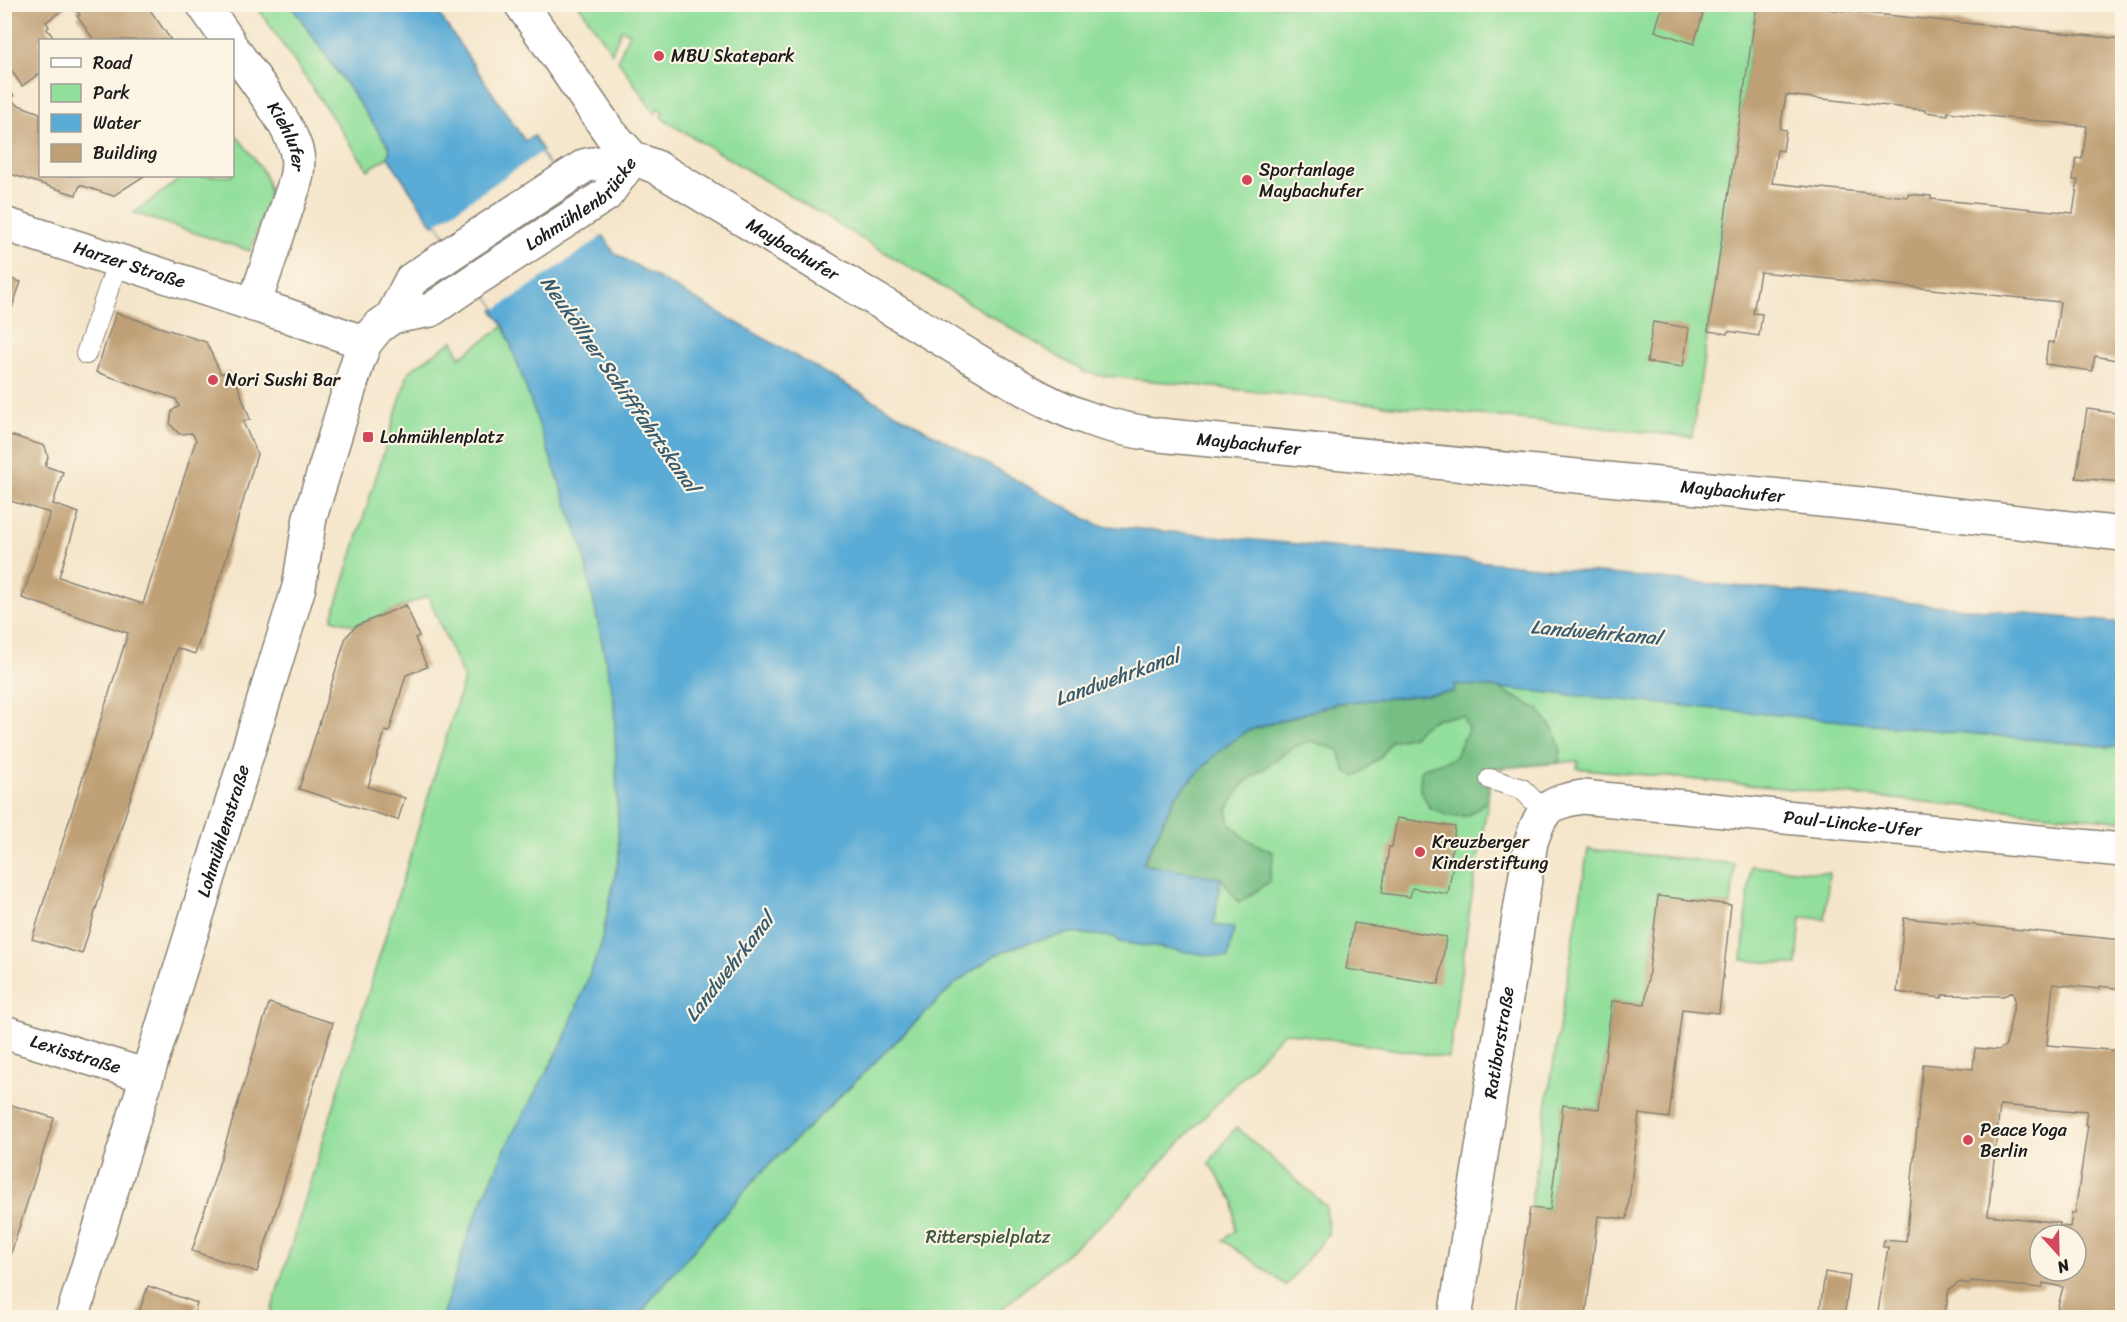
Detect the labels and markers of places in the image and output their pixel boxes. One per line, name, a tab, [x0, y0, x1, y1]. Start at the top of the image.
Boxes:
place label: MBU Skatepark	[671, 40, 795, 72]
marker: MBU Skatepark	[652, 49, 666, 63]
place label: Sportanlage Maybachufer	[1259, 154, 1365, 207]
marker: Sportanlage Maybachufer	[1240, 173, 1254, 187]
place label: Nori Sushi Bar	[225, 364, 342, 396]
marker: Nori Sushi Bar	[206, 373, 220, 387]
place label: Lohmühlenplatz	[380, 421, 504, 453]
marker: Lohmühlenplatz	[361, 430, 375, 444]
place label: Kreuzberger Kinderstiftung	[1432, 826, 1549, 879]
marker: Kreuzberger Kinderstiftung	[1413, 845, 1427, 859]
place label: Peace Yoga Berlin	[1980, 1114, 2068, 1167]
marker: Peace Yoga Berlin	[1961, 1133, 1975, 1147]

